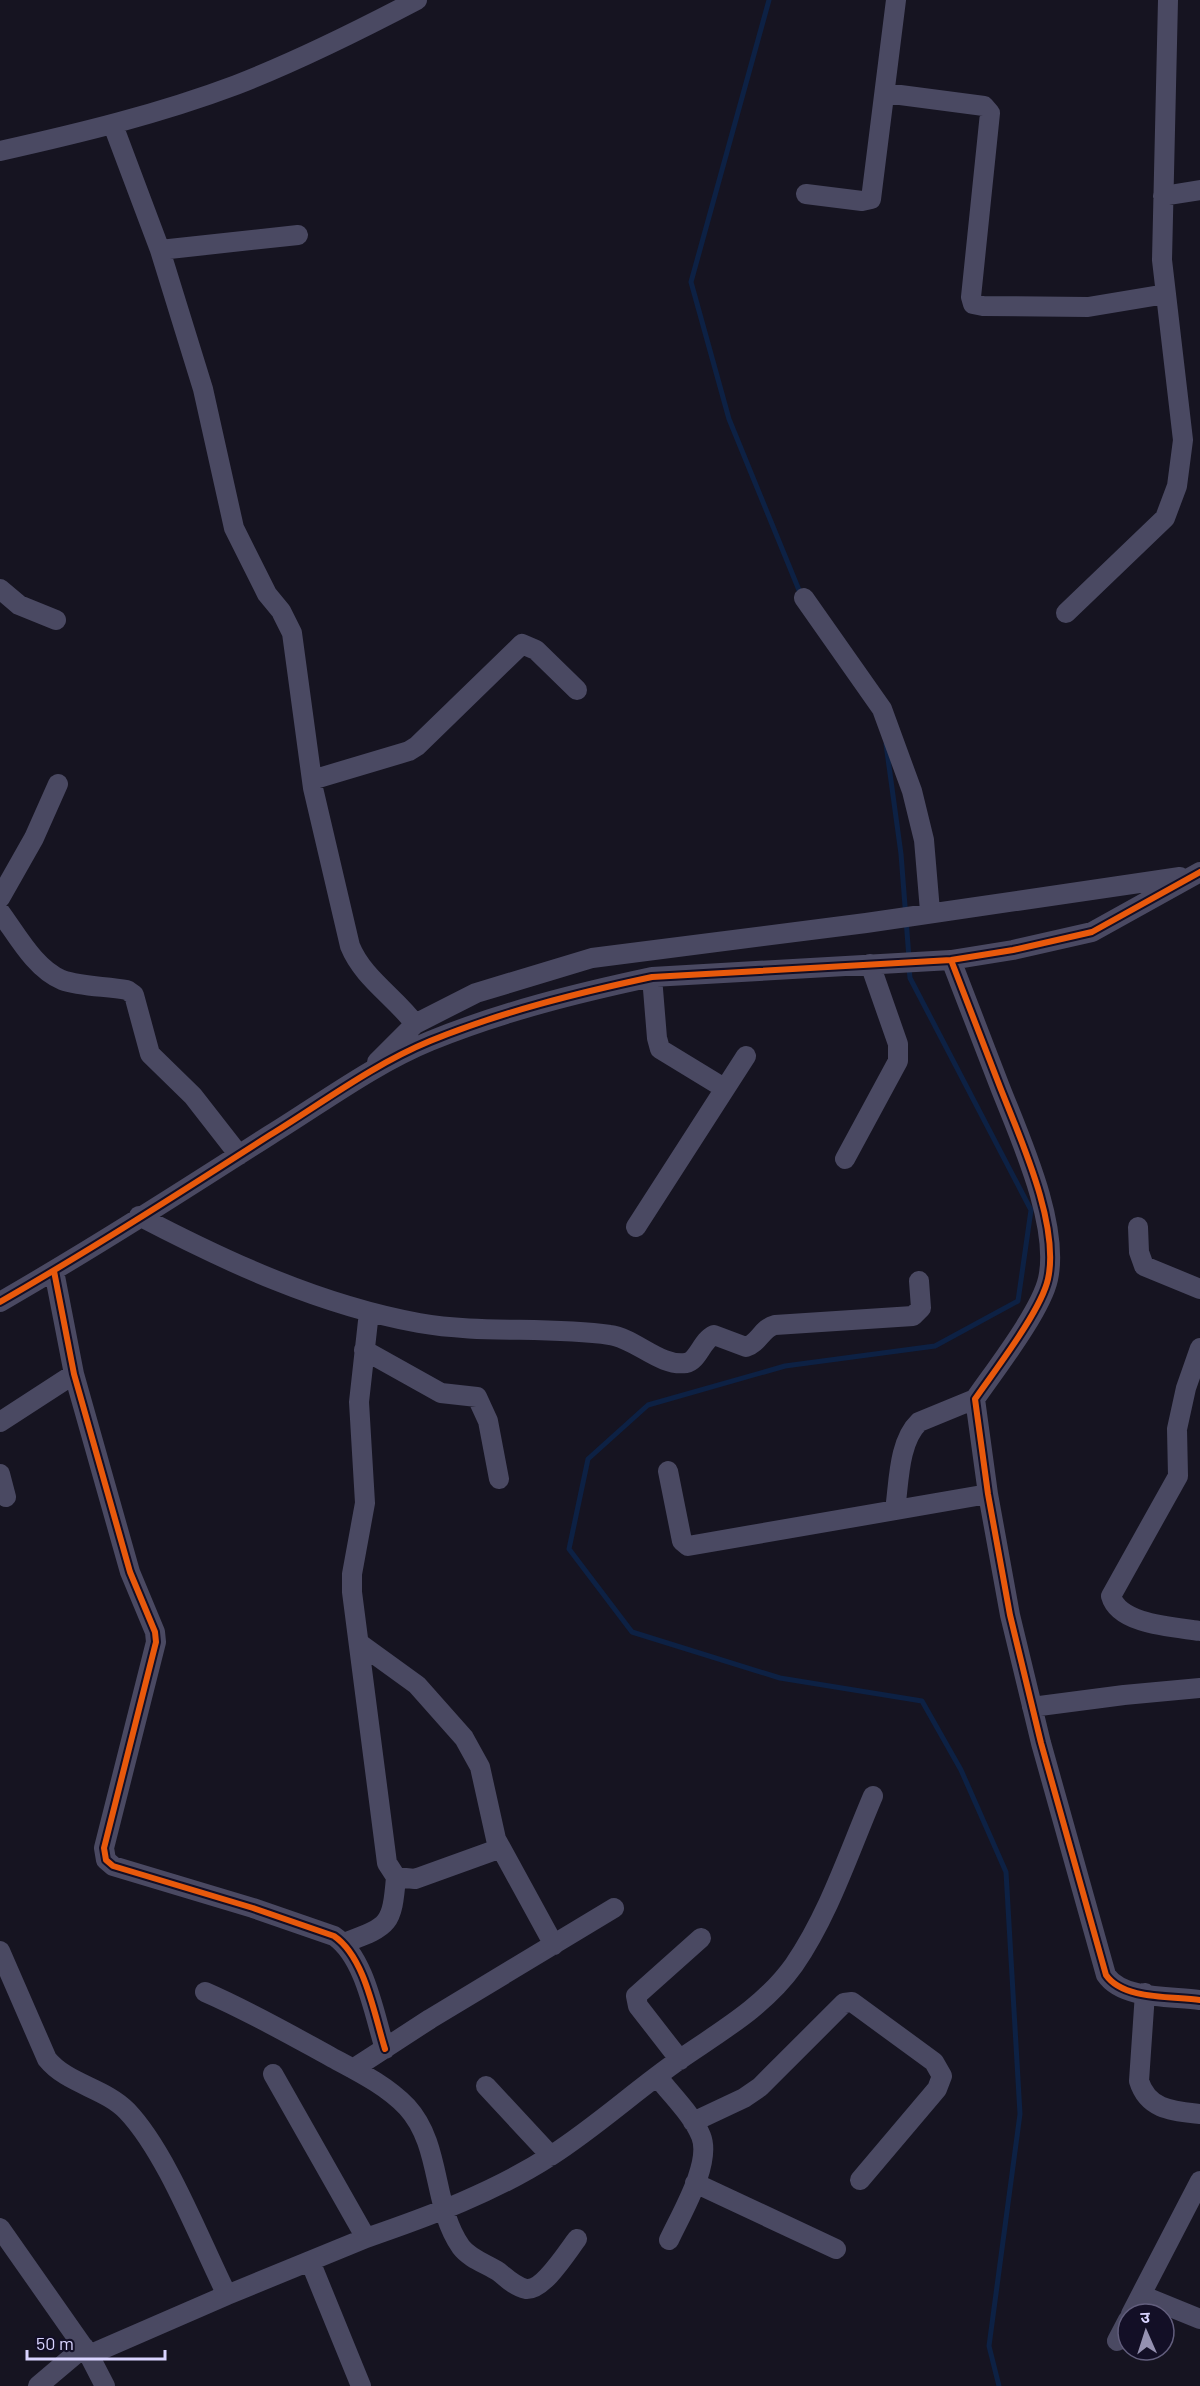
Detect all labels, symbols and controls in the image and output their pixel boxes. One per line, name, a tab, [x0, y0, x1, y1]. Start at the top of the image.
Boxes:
north arrow	[1116, 2302, 1176, 2362]
text: उ	[1140, 2307, 1151, 2326]
scale bar	[27, 2323, 165, 2361]
text: 50 m	[36, 2332, 74, 2354]

